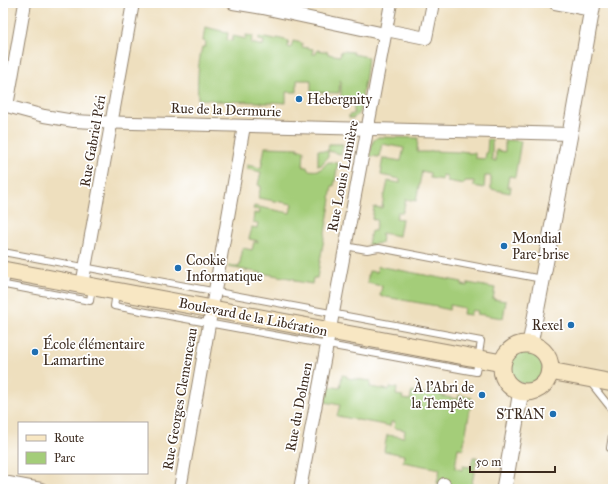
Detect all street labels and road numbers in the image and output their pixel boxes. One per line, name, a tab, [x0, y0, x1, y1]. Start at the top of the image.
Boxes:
street label: Rue Gabriel Péri	[77, 93, 109, 188]
street label: Rue de la Dermurie	[170, 100, 282, 120]
street label: Rue Louis Lumière	[324, 119, 362, 233]
street label: Boulevard de la Libération	[177, 294, 329, 340]
street label: Rue Georges Clemenceau	[159, 326, 201, 472]
street label: Rue du Dolmen	[282, 360, 316, 453]

